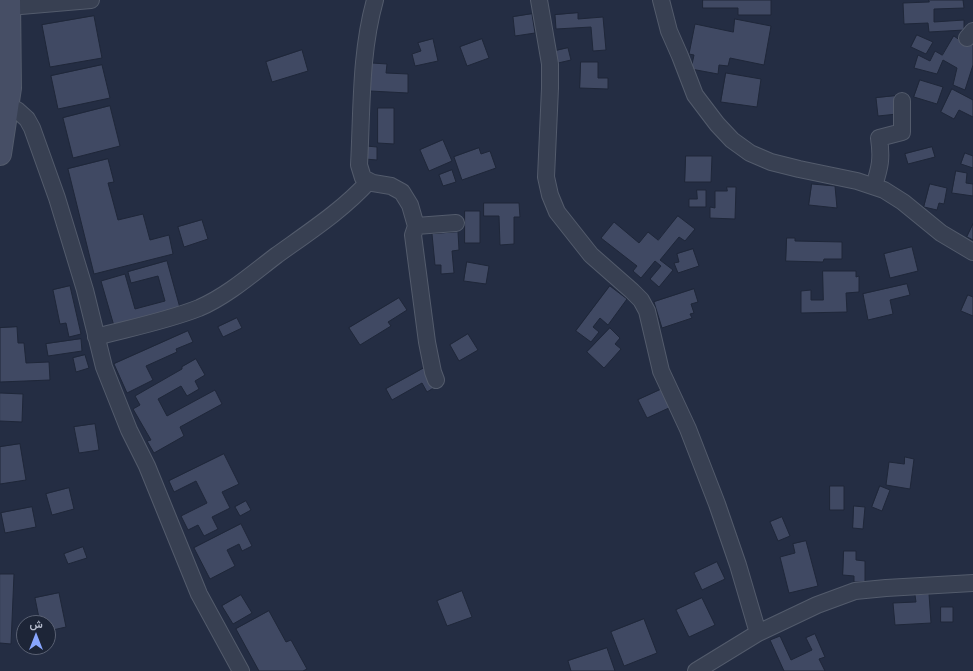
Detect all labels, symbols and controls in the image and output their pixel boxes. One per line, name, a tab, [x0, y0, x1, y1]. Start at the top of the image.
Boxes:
north arrow	[16, 615, 56, 655]
text: ش	[29, 618, 43, 630]

